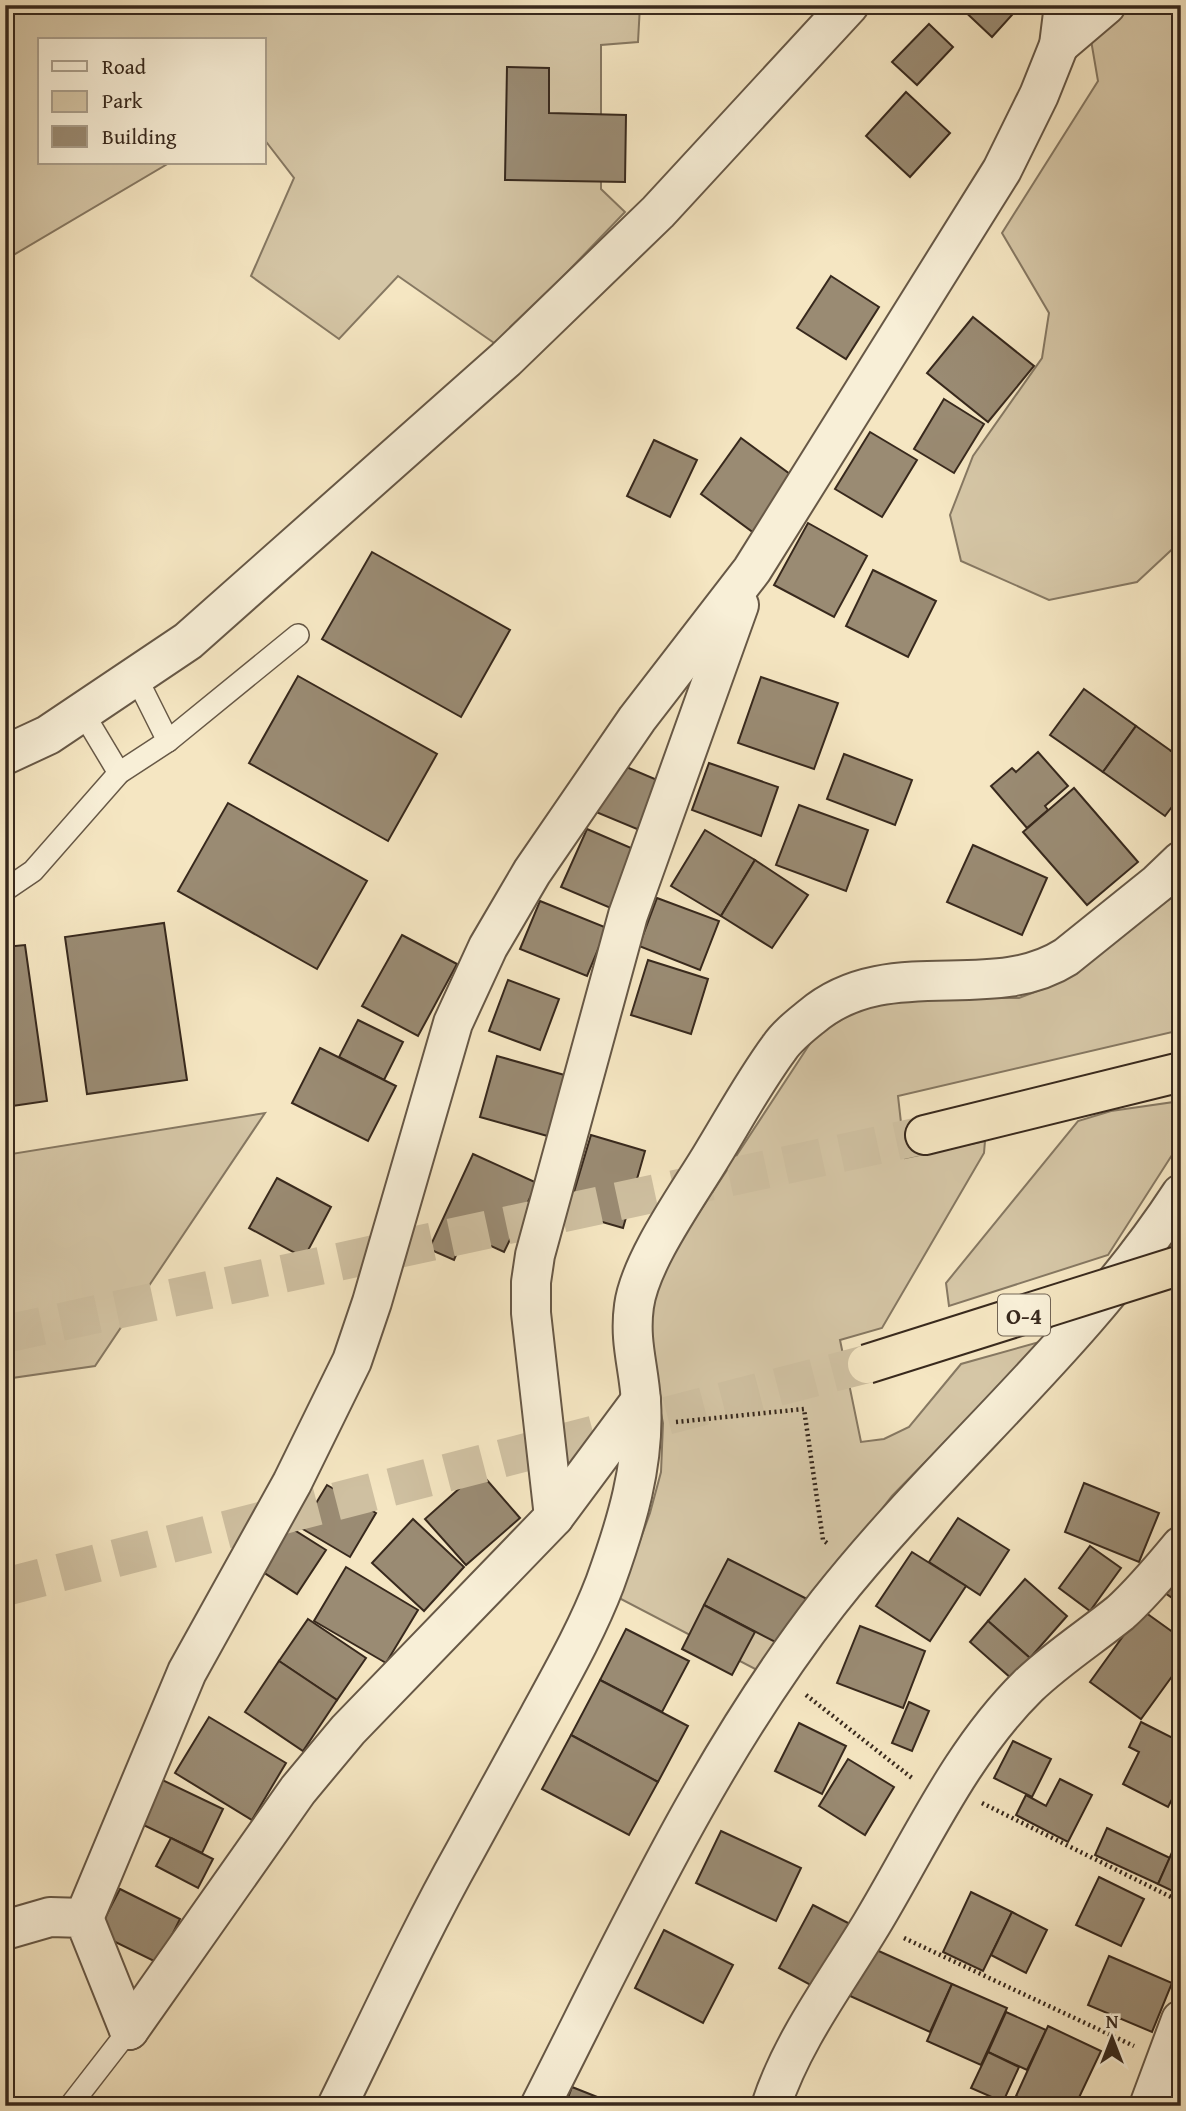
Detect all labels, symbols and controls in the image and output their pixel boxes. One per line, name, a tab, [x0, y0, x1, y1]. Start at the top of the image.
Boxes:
legend	[38, 38, 266, 164]
text: Road	[102, 51, 147, 82]
text: Park	[102, 85, 143, 116]
text: Building	[102, 121, 177, 152]
road number: O-4	[998, 1294, 1050, 1336]
north arrow	[1078, 2002, 1148, 2072]
text: N	[1106, 2007, 1119, 2035]

